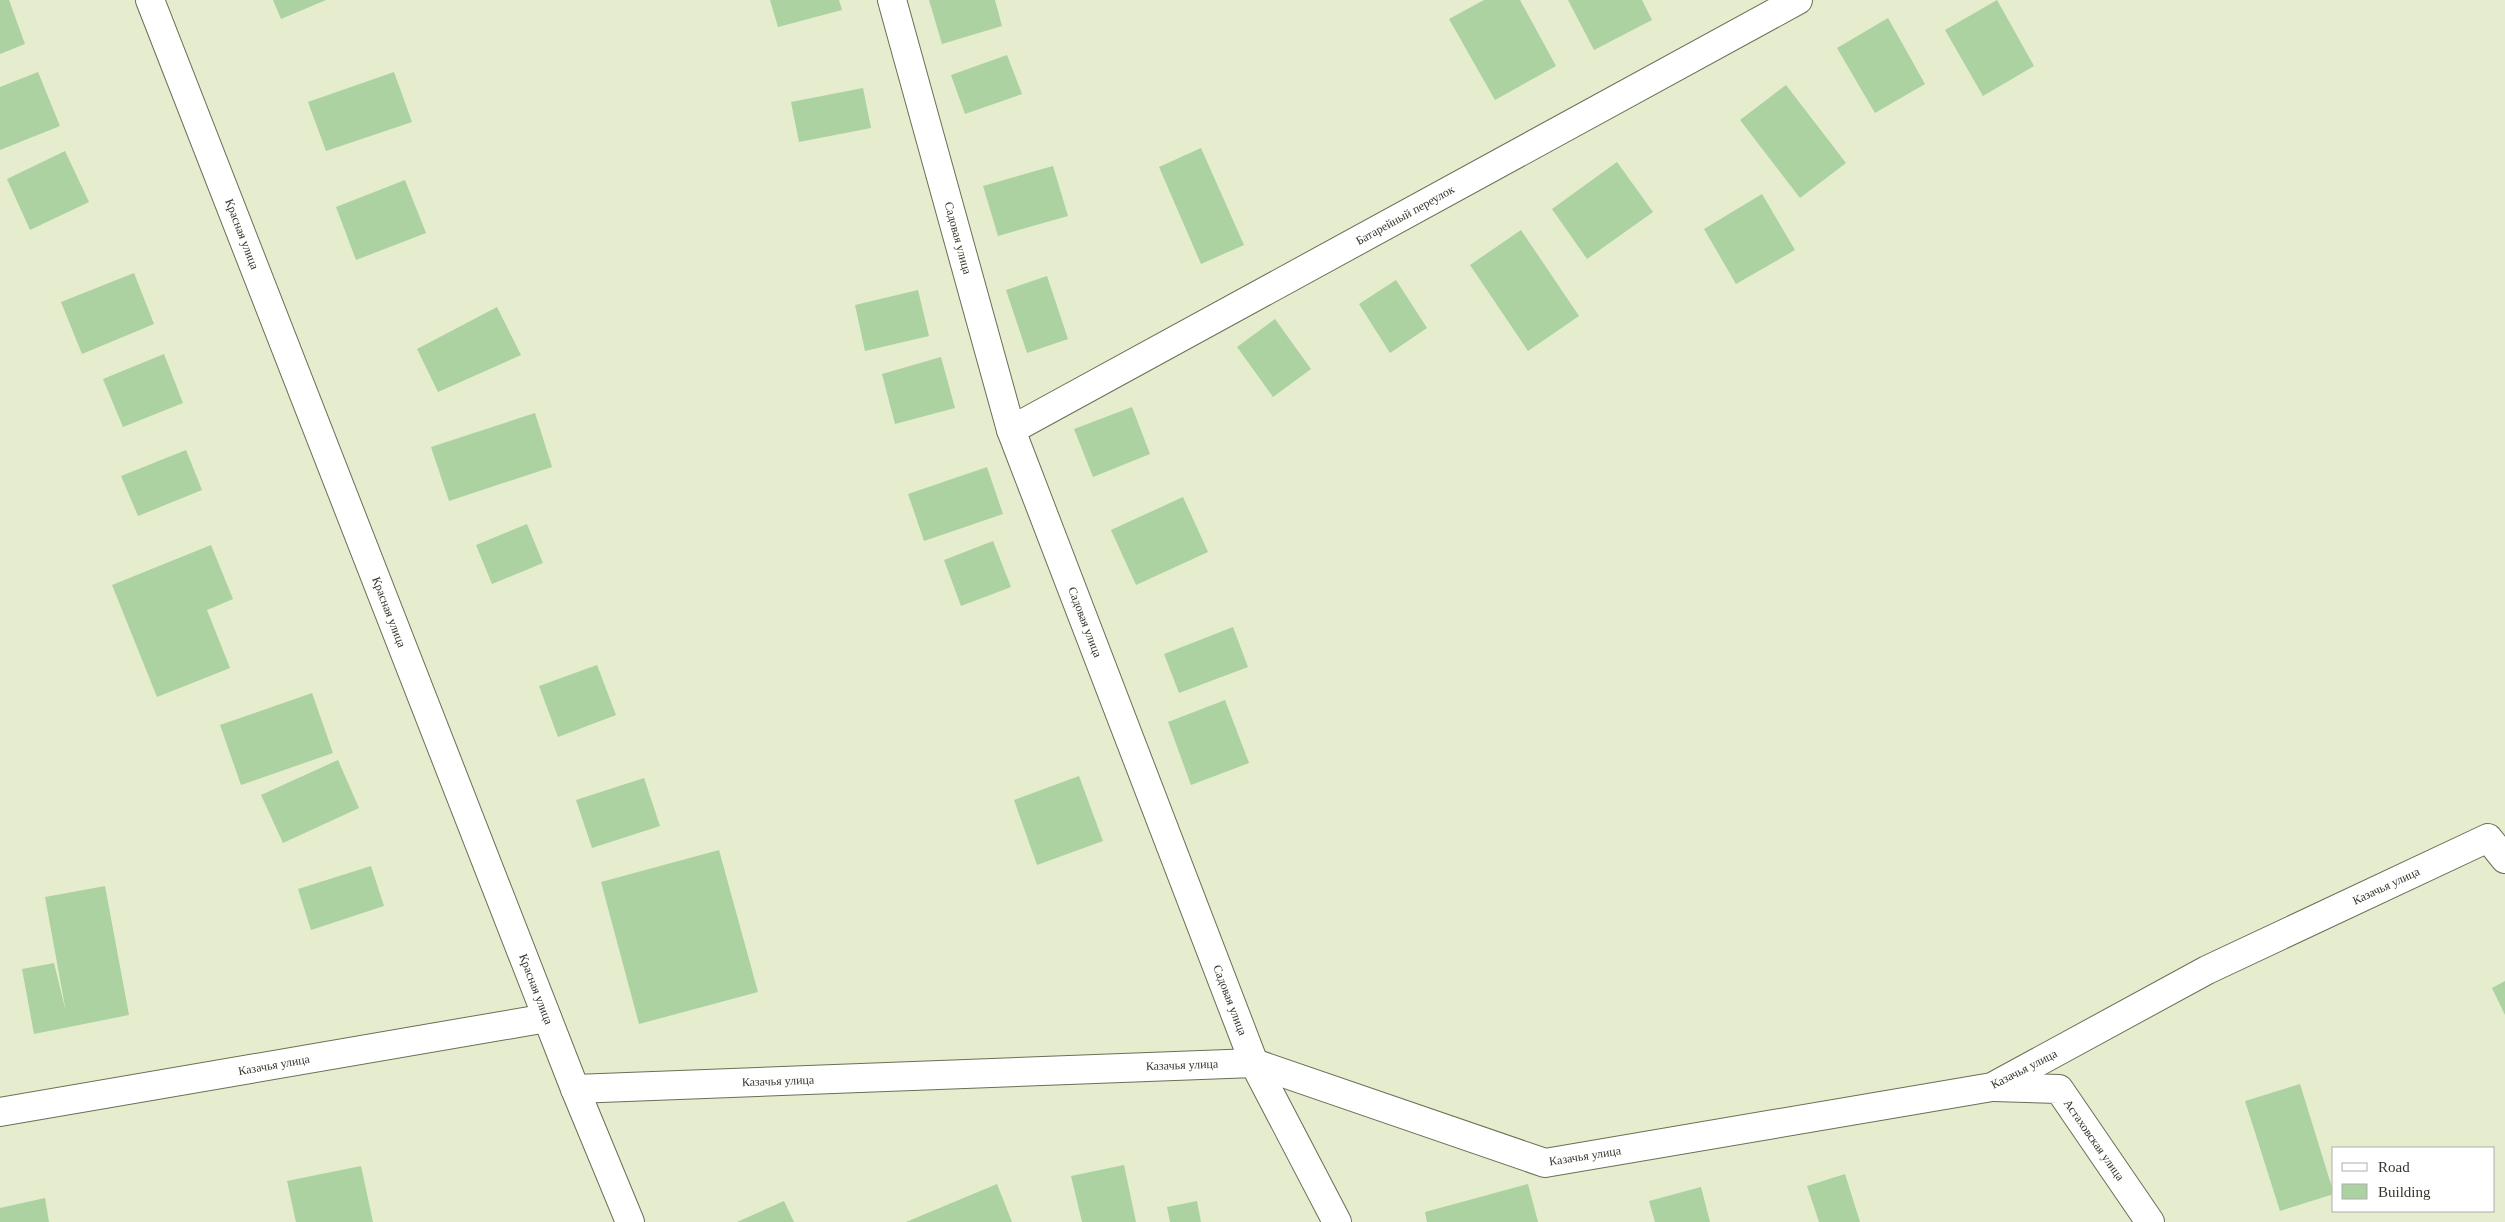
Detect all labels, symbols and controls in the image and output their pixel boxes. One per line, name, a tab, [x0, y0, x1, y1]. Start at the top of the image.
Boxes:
street label: Батарейный переулок	[1353, 182, 1457, 248]
street label: Красная улица	[222, 197, 262, 272]
street label: Садовая улица	[942, 200, 975, 276]
street label: Красная улица	[369, 575, 409, 650]
street label: Садовая улица	[1065, 585, 1105, 660]
street label: Казачья улица	[2350, 864, 2422, 908]
street label: Красная улица	[516, 952, 556, 1027]
street label: Садовая улица	[1210, 963, 1250, 1038]
street label: Казачья улица	[1989, 1046, 2060, 1092]
street label: Казачья улица	[237, 1052, 312, 1078]
street label: Казачья улица	[1146, 1057, 1219, 1073]
street label: Казачья улица	[742, 1073, 815, 1089]
street label: Астаховская улица	[2061, 1097, 2128, 1184]
street label: Казачья улица	[1548, 1143, 1623, 1169]
legend	[2332, 1147, 2495, 1212]
text: Road	[2378, 1159, 2410, 1175]
text: Building	[2378, 1184, 2431, 1200]

